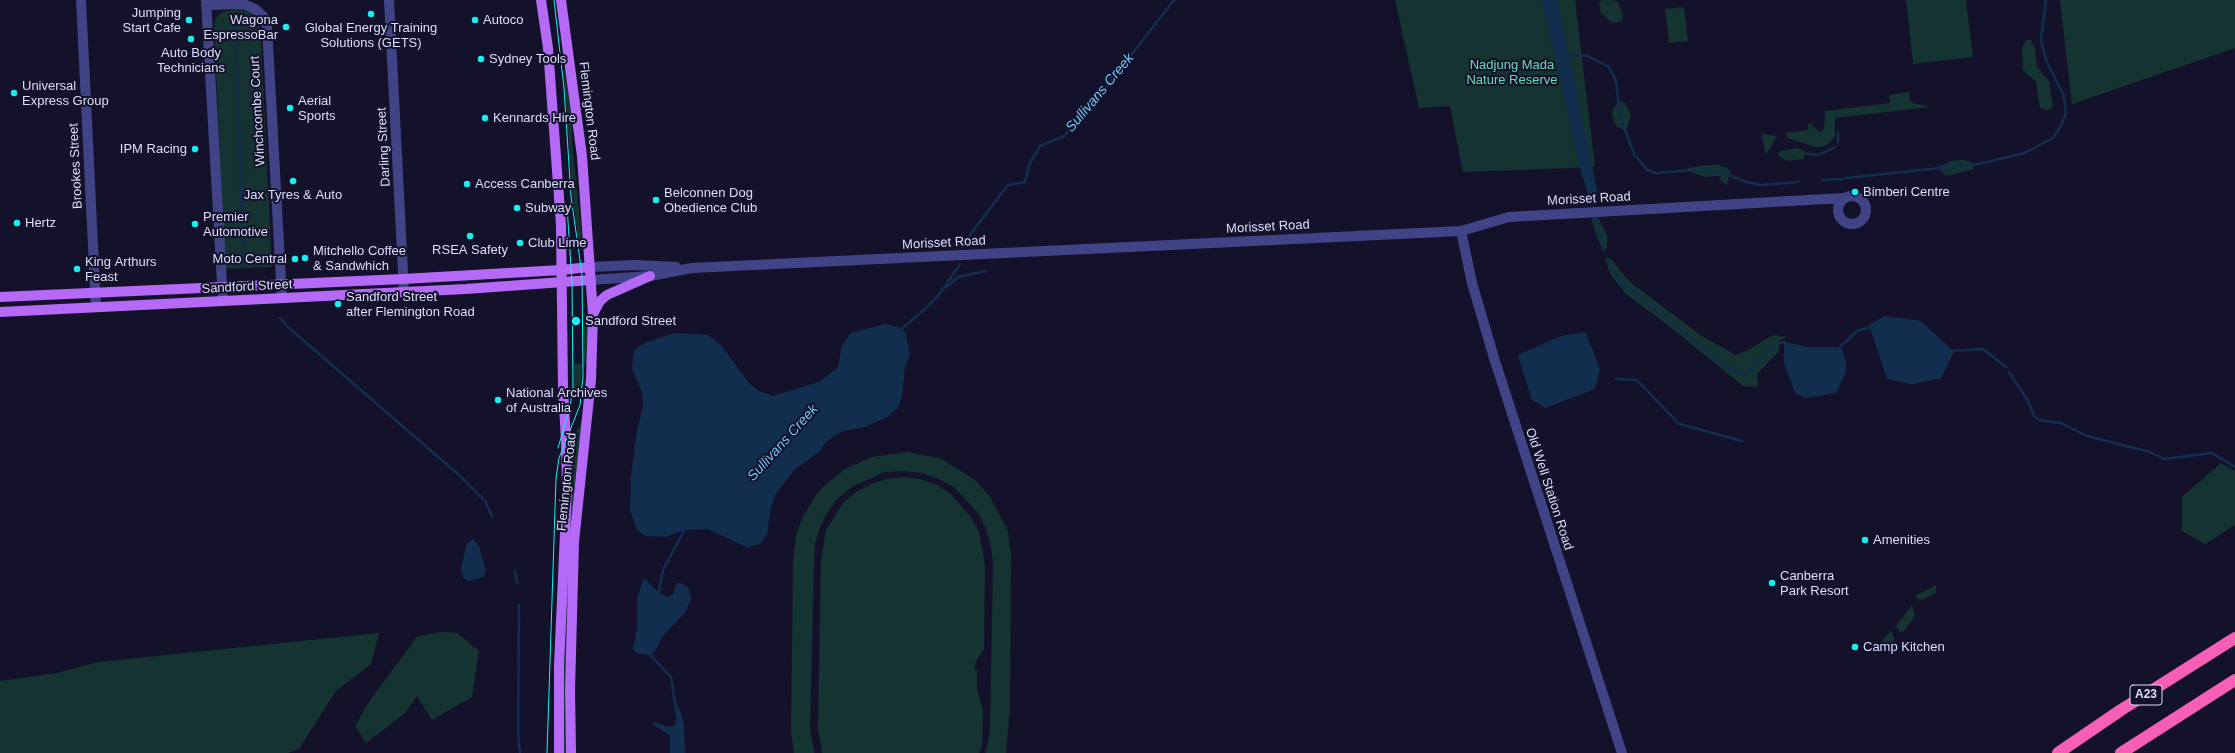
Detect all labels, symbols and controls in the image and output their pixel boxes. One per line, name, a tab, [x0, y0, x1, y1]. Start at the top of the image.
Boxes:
place label: Jumping Start Cafe	[122, 5, 181, 36]
marker: Global Energy Training Solutions (GETS)	[366, 9, 376, 19]
place label: Wagona EspressoBar	[204, 12, 278, 43]
place label: Autoco	[483, 12, 523, 28]
marker: Jumping Start Cafe	[184, 15, 194, 25]
marker: Autoco	[470, 15, 480, 25]
place label: Global Energy Training Solutions (GETS)	[305, 20, 437, 51]
marker: Wagona EspressoBar	[281, 22, 291, 32]
marker: Auto Body Technicians	[186, 34, 196, 44]
place label: Auto Body Technicians	[157, 45, 225, 76]
water label: Sullivans Creek	[1062, 50, 1138, 136]
place label: Sydney Tools	[489, 51, 566, 67]
marker: Sydney Tools	[476, 54, 486, 64]
street label: Winchcombe Court	[247, 55, 269, 167]
park label: Nadjung Mada Nature Reserve	[1466, 57, 1558, 88]
street label: Flemington Road	[575, 61, 603, 161]
place label: Universal Express Group	[22, 78, 109, 109]
marker: Universal Express Group	[9, 88, 19, 98]
place label: Aerial Sports	[298, 93, 336, 124]
marker: Aerial Sports	[285, 103, 295, 113]
street label: Darling Street	[374, 107, 394, 187]
place label: Kennards Hire	[493, 110, 576, 126]
marker: Kennards Hire	[480, 113, 490, 123]
street label: Brookes Street	[66, 123, 86, 209]
place label: IPM Racing	[120, 141, 187, 157]
marker: IPM Racing	[190, 144, 200, 154]
marker: Jax Tyres & Auto	[288, 176, 298, 186]
place label: Access Canberra	[475, 176, 575, 192]
marker: Access Canberra	[462, 179, 472, 189]
place label: Bimberi Centre	[1863, 184, 1950, 200]
place label: Belconnen Dog Obedience Club	[664, 185, 757, 216]
place label: Jax Tyres & Auto	[244, 187, 342, 203]
marker: Bimberi Centre	[1850, 187, 1860, 197]
street label: Morisset Road	[1547, 189, 1631, 209]
marker: Belconnen Dog Obedience Club	[651, 195, 661, 205]
place label: Subway	[525, 200, 571, 216]
marker: Subway	[512, 203, 522, 213]
place label: Premier Automotive	[203, 209, 268, 240]
place label: Hertz	[25, 215, 56, 231]
street label: Morisset Road	[1226, 217, 1310, 237]
marker: Hertz	[12, 218, 22, 228]
marker: Premier Automotive	[190, 219, 200, 229]
marker: RSEA Safety	[465, 231, 475, 241]
street label: Morisset Road	[902, 233, 986, 253]
place label: Club Lime	[528, 235, 587, 251]
marker: Club Lime	[515, 238, 525, 248]
place label: RSEA Safety	[432, 242, 508, 258]
place label: Mitchello Coffee & Sandwhich	[313, 243, 406, 274]
place label: Moto Central	[213, 251, 287, 267]
marker: Mitchello Coffee & Sandwhich	[300, 253, 310, 263]
place label: King Arthurs Feast	[85, 254, 157, 285]
marker: Moto Central	[290, 254, 300, 264]
marker: King Arthurs Feast	[72, 264, 82, 274]
street label: Sandford Street	[201, 277, 293, 297]
place label: Sandford Street after Flemington Road	[346, 289, 475, 320]
marker: Sandford Street after Flemington Road	[333, 299, 343, 309]
place label: Sandford Street	[585, 313, 676, 329]
marker: Sandford Street	[570, 315, 582, 327]
place label: National Archives of Australia	[506, 385, 607, 416]
marker: National Archives of Australia	[493, 395, 503, 405]
water label: Sullivans Creek	[744, 401, 822, 485]
street label: Old Well Station Road	[1522, 426, 1576, 552]
street label: Flemington Road	[554, 432, 580, 532]
place label: Amenities	[1873, 532, 1930, 548]
marker: Amenities	[1860, 535, 1870, 545]
place label: Canberra Park Resort	[1780, 568, 1849, 599]
marker: Canberra Park Resort	[1767, 578, 1777, 588]
place label: Camp Kitchen	[1863, 639, 1945, 655]
marker: Camp Kitchen	[1850, 642, 1860, 652]
road number: A23	[2130, 685, 2162, 705]

